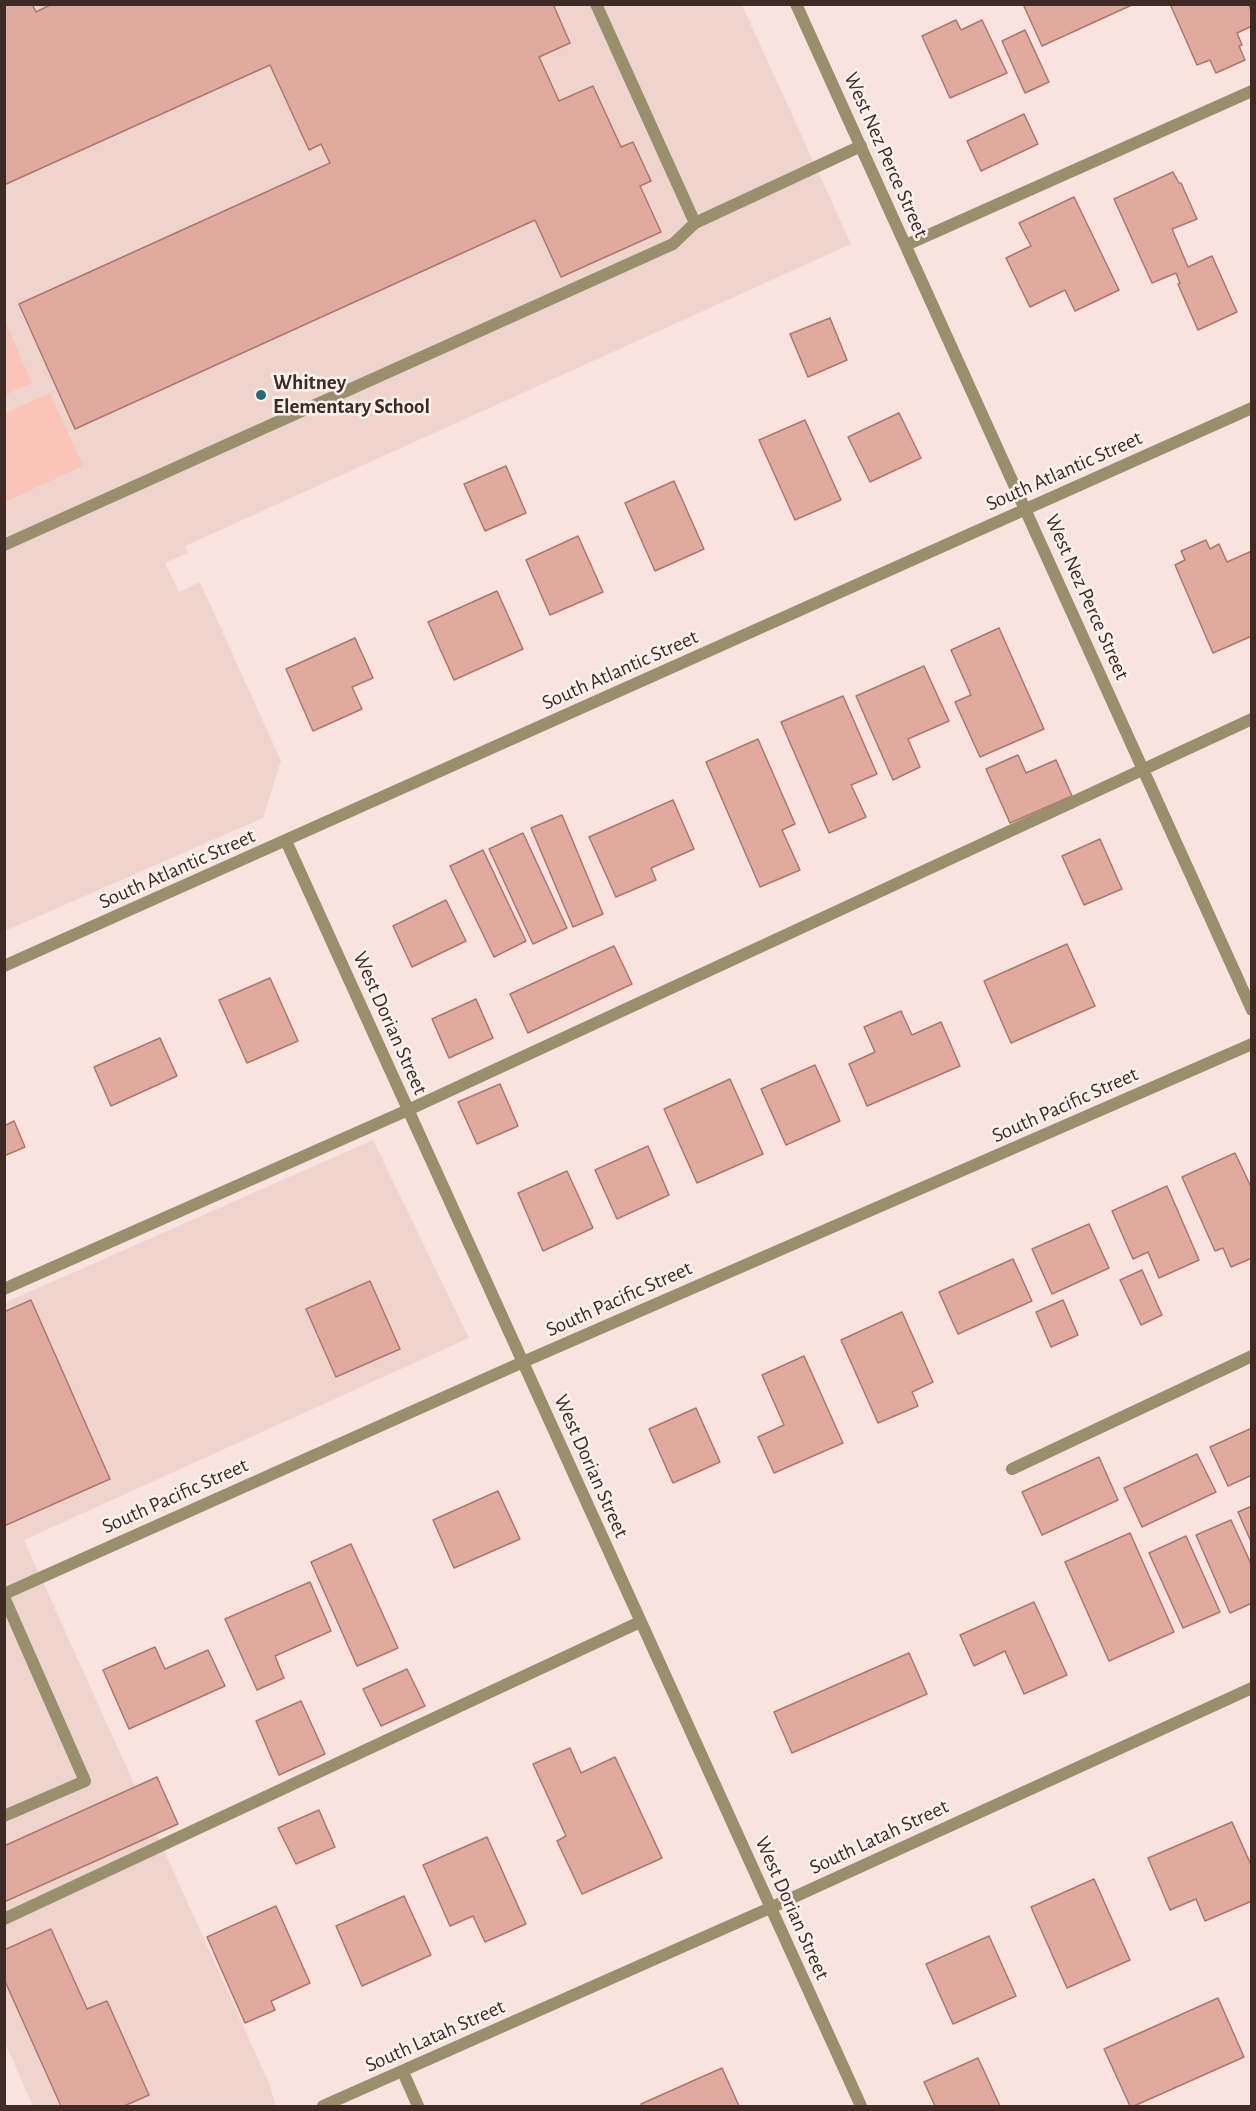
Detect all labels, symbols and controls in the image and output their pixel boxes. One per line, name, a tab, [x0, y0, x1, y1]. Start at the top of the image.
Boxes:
street label: West Nez Perce Street	[838, 68, 934, 242]
place label: Whitney Elementary School	[273, 370, 430, 420]
marker: Whitney Elementary School	[254, 388, 268, 402]
street label: South Atlantic Street	[982, 425, 1146, 517]
street label: West Nez Perce Street	[1039, 510, 1135, 684]
street label: South Atlantic Street	[538, 624, 702, 716]
street label: South Atlantic Street	[95, 823, 259, 915]
street label: West Dorian Street	[347, 947, 433, 1099]
street label: South Pacific Street	[988, 1061, 1142, 1149]
street label: South Pacific Street	[542, 1255, 696, 1343]
street label: West Dorian Street	[548, 1390, 634, 1542]
street label: South Pacific Street	[98, 1452, 252, 1540]
street label: South Latah Street	[806, 1794, 952, 1880]
street label: West Dorian Street	[749, 1832, 835, 1984]
street label: South Latah Street	[361, 1994, 509, 2078]

